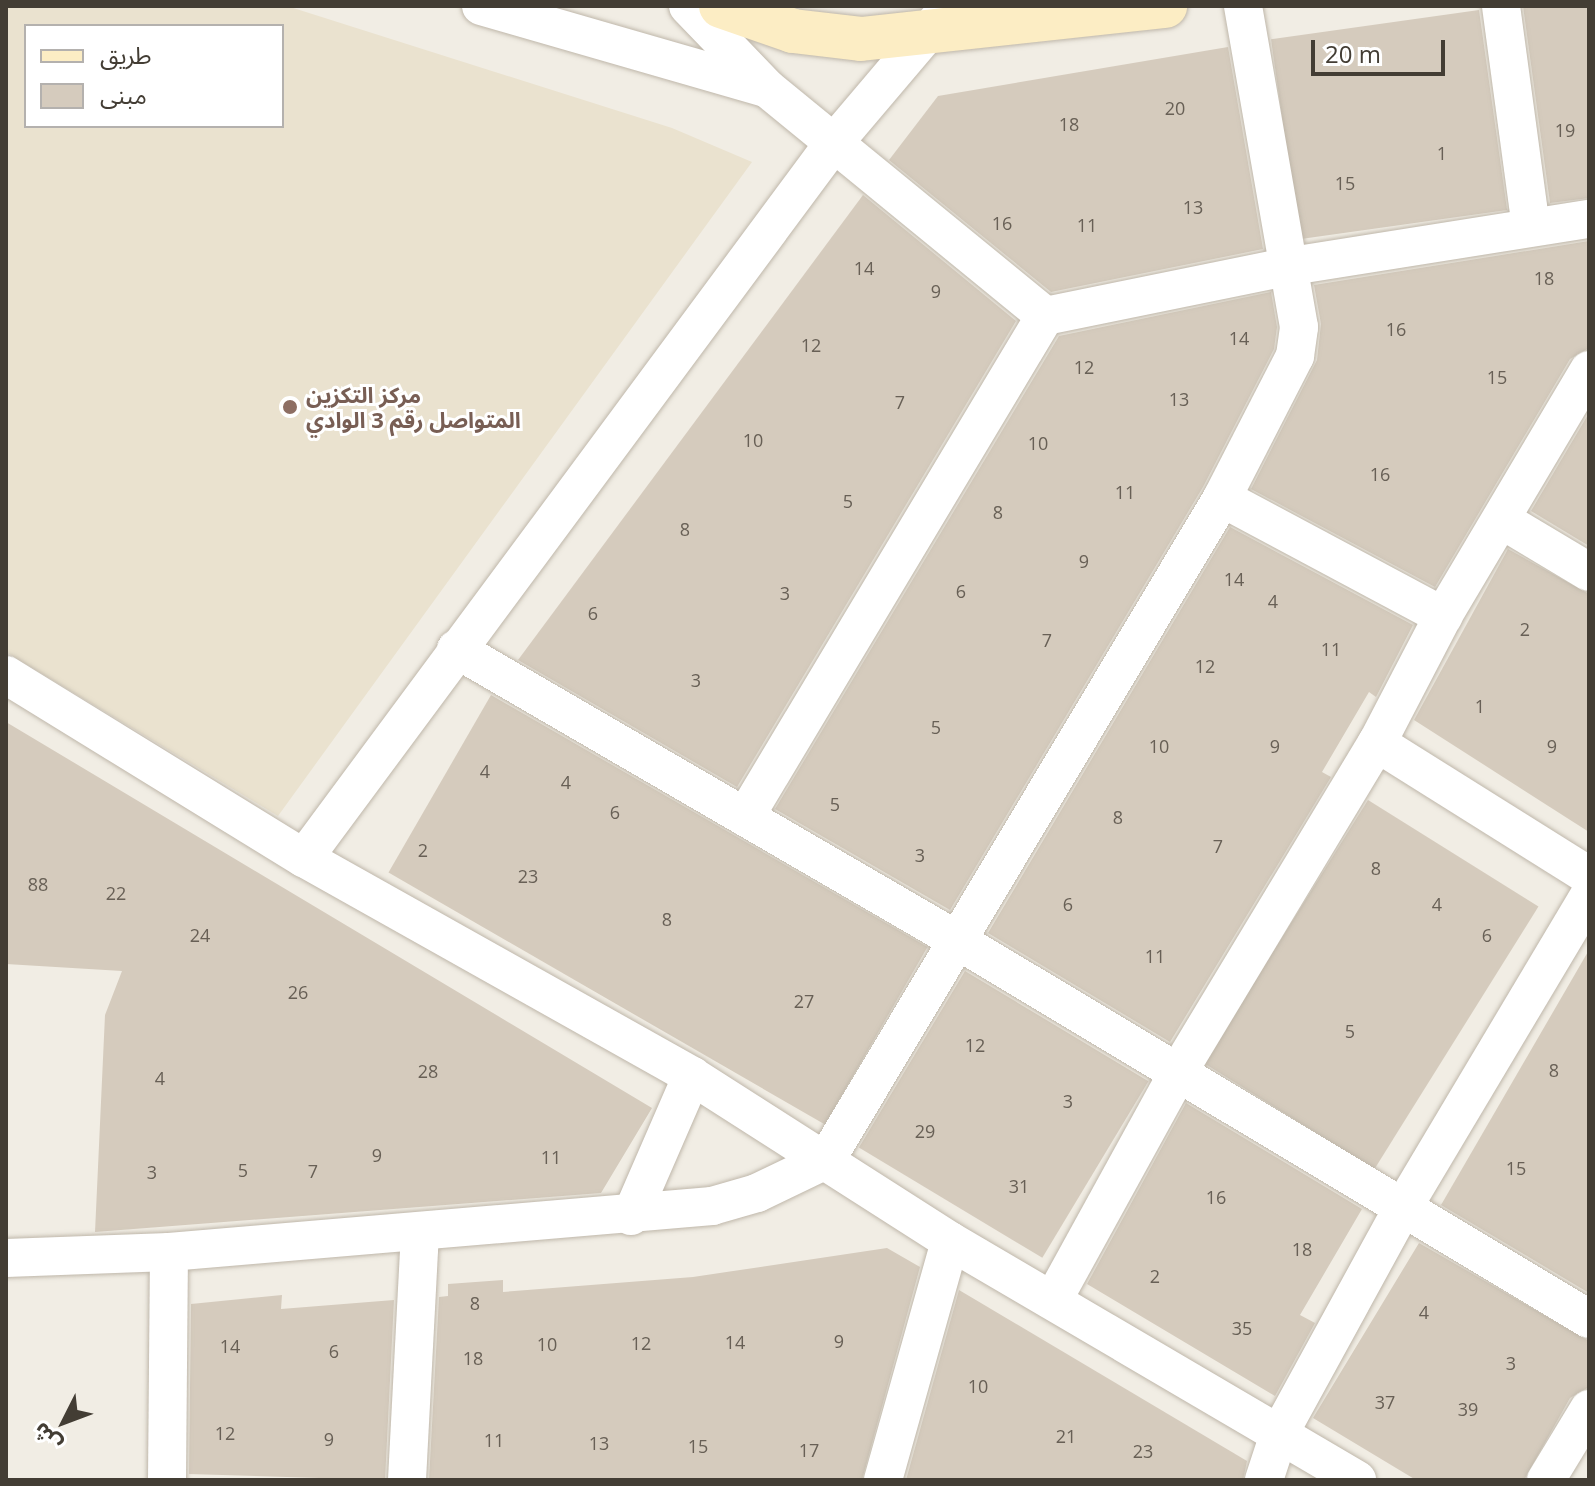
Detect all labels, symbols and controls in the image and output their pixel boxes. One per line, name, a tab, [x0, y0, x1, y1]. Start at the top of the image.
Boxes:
legend	[24, 24, 284, 128]
scale bar	[1315, 24, 1449, 74]
text: 20 m	[1325, 37, 1381, 70]
text: طريق	[100, 38, 152, 71]
text: مبنى	[100, 78, 147, 111]
house number: 20	[1165, 97, 1185, 119]
house number: 18	[1059, 113, 1079, 135]
house number: 19	[1555, 119, 1575, 141]
house number: 1	[1437, 142, 1447, 164]
house number: 15	[1335, 172, 1355, 194]
house number: 13	[1183, 196, 1203, 218]
house number: 16	[992, 212, 1012, 234]
house number: 11	[1077, 214, 1097, 236]
house number: 14	[854, 257, 874, 279]
house number: 18	[1534, 267, 1554, 289]
house number: 9	[931, 280, 941, 302]
house number: 16	[1386, 318, 1406, 340]
house number: 14	[1229, 327, 1249, 349]
house number: 12	[801, 334, 821, 356]
house number: 12	[1074, 356, 1094, 378]
house number: 15	[1487, 366, 1507, 388]
place label: مركز التكزين المتواصل رقم 3 الوادي	[306, 381, 521, 432]
house number: 13	[1169, 388, 1189, 410]
house number: 7	[895, 391, 905, 413]
marker: مركز التكزين المتواصل رقم 3 الوادي	[281, 398, 299, 416]
house number: 10	[743, 429, 763, 451]
house number: 10	[1028, 432, 1048, 454]
house number: 16	[1370, 463, 1390, 485]
house number: 11	[1115, 481, 1135, 503]
house number: 5	[843, 490, 853, 512]
house number: 8	[993, 501, 1003, 523]
house number: 8	[680, 518, 690, 540]
house number: 9	[1079, 550, 1089, 572]
house number: 14	[1224, 568, 1244, 590]
house number: 6	[956, 580, 966, 602]
house number: 3	[780, 582, 790, 604]
house number: 4	[1268, 590, 1278, 612]
house number: 6	[588, 602, 598, 624]
house number: 2	[1520, 618, 1530, 640]
house number: 7	[1042, 629, 1052, 651]
house number: 11	[1321, 638, 1341, 660]
house number: 12	[1195, 655, 1215, 677]
house number: 3	[691, 669, 701, 691]
house number: 1	[1475, 695, 1485, 717]
house number: 5	[931, 716, 941, 738]
house number: 10	[1149, 735, 1169, 757]
house number: 9	[1270, 735, 1280, 757]
house number: 9	[1547, 735, 1557, 757]
house number: 4	[480, 760, 490, 782]
house number: 4	[561, 771, 571, 793]
house number: 5	[830, 793, 840, 815]
house number: 6	[610, 801, 620, 823]
house number: 8	[1113, 806, 1123, 828]
house number: 7	[1213, 835, 1223, 857]
house number: 2	[418, 839, 428, 861]
house number: 3	[915, 844, 925, 866]
house number: 8	[1371, 857, 1381, 879]
house number: 23	[518, 865, 538, 887]
house number: 88	[28, 873, 48, 895]
house number: 22	[106, 882, 126, 904]
house number: 6	[1063, 893, 1073, 915]
house number: 4	[1432, 893, 1442, 915]
house number: 8	[662, 908, 672, 930]
house number: 24	[190, 924, 210, 946]
house number: 6	[1482, 924, 1492, 946]
house number: 11	[1145, 945, 1165, 967]
house number: 26	[288, 981, 308, 1003]
house number: 27	[794, 990, 814, 1012]
house number: 5	[1345, 1020, 1355, 1042]
house number: 12	[965, 1034, 985, 1056]
house number: 8	[1549, 1059, 1559, 1081]
house number: 28	[418, 1060, 438, 1082]
house number: 4	[155, 1067, 165, 1089]
house number: 3	[1063, 1090, 1073, 1112]
house number: 29	[915, 1120, 935, 1142]
house number: 9	[372, 1144, 382, 1166]
house number: 11	[541, 1146, 561, 1168]
house number: 15	[1506, 1157, 1526, 1179]
house number: 5	[238, 1159, 248, 1181]
house number: 7	[308, 1160, 318, 1182]
house number: 3	[147, 1161, 157, 1183]
house number: 31	[1009, 1175, 1029, 1197]
house number: 16	[1206, 1186, 1226, 1208]
house number: 18	[1292, 1238, 1312, 1260]
house number: 2	[1150, 1265, 1160, 1287]
house number: 8	[470, 1292, 480, 1314]
house number: 4	[1419, 1301, 1429, 1323]
house number: 35	[1232, 1317, 1252, 1339]
house number: 9	[834, 1330, 844, 1352]
house number: 14	[725, 1331, 745, 1353]
house number: 12	[631, 1332, 651, 1354]
house number: 10	[537, 1333, 557, 1355]
house number: 14	[220, 1335, 240, 1357]
house number: 6	[329, 1340, 339, 1362]
house number: 18	[463, 1347, 483, 1369]
house number: 3	[1506, 1352, 1516, 1374]
house number: 10	[968, 1375, 988, 1397]
north arrow	[24, 1382, 104, 1462]
house number: 37	[1375, 1391, 1395, 1413]
house number: 39	[1458, 1398, 1478, 1420]
text: ش	[25, 1417, 67, 1459]
house number: 12	[215, 1422, 235, 1444]
house number: 21	[1056, 1425, 1076, 1447]
house number: 9	[324, 1428, 334, 1450]
house number: 11	[484, 1429, 504, 1451]
house number: 13	[589, 1432, 609, 1454]
house number: 15	[688, 1435, 708, 1457]
house number: 17	[799, 1439, 819, 1461]
house number: 23	[1133, 1440, 1153, 1462]

